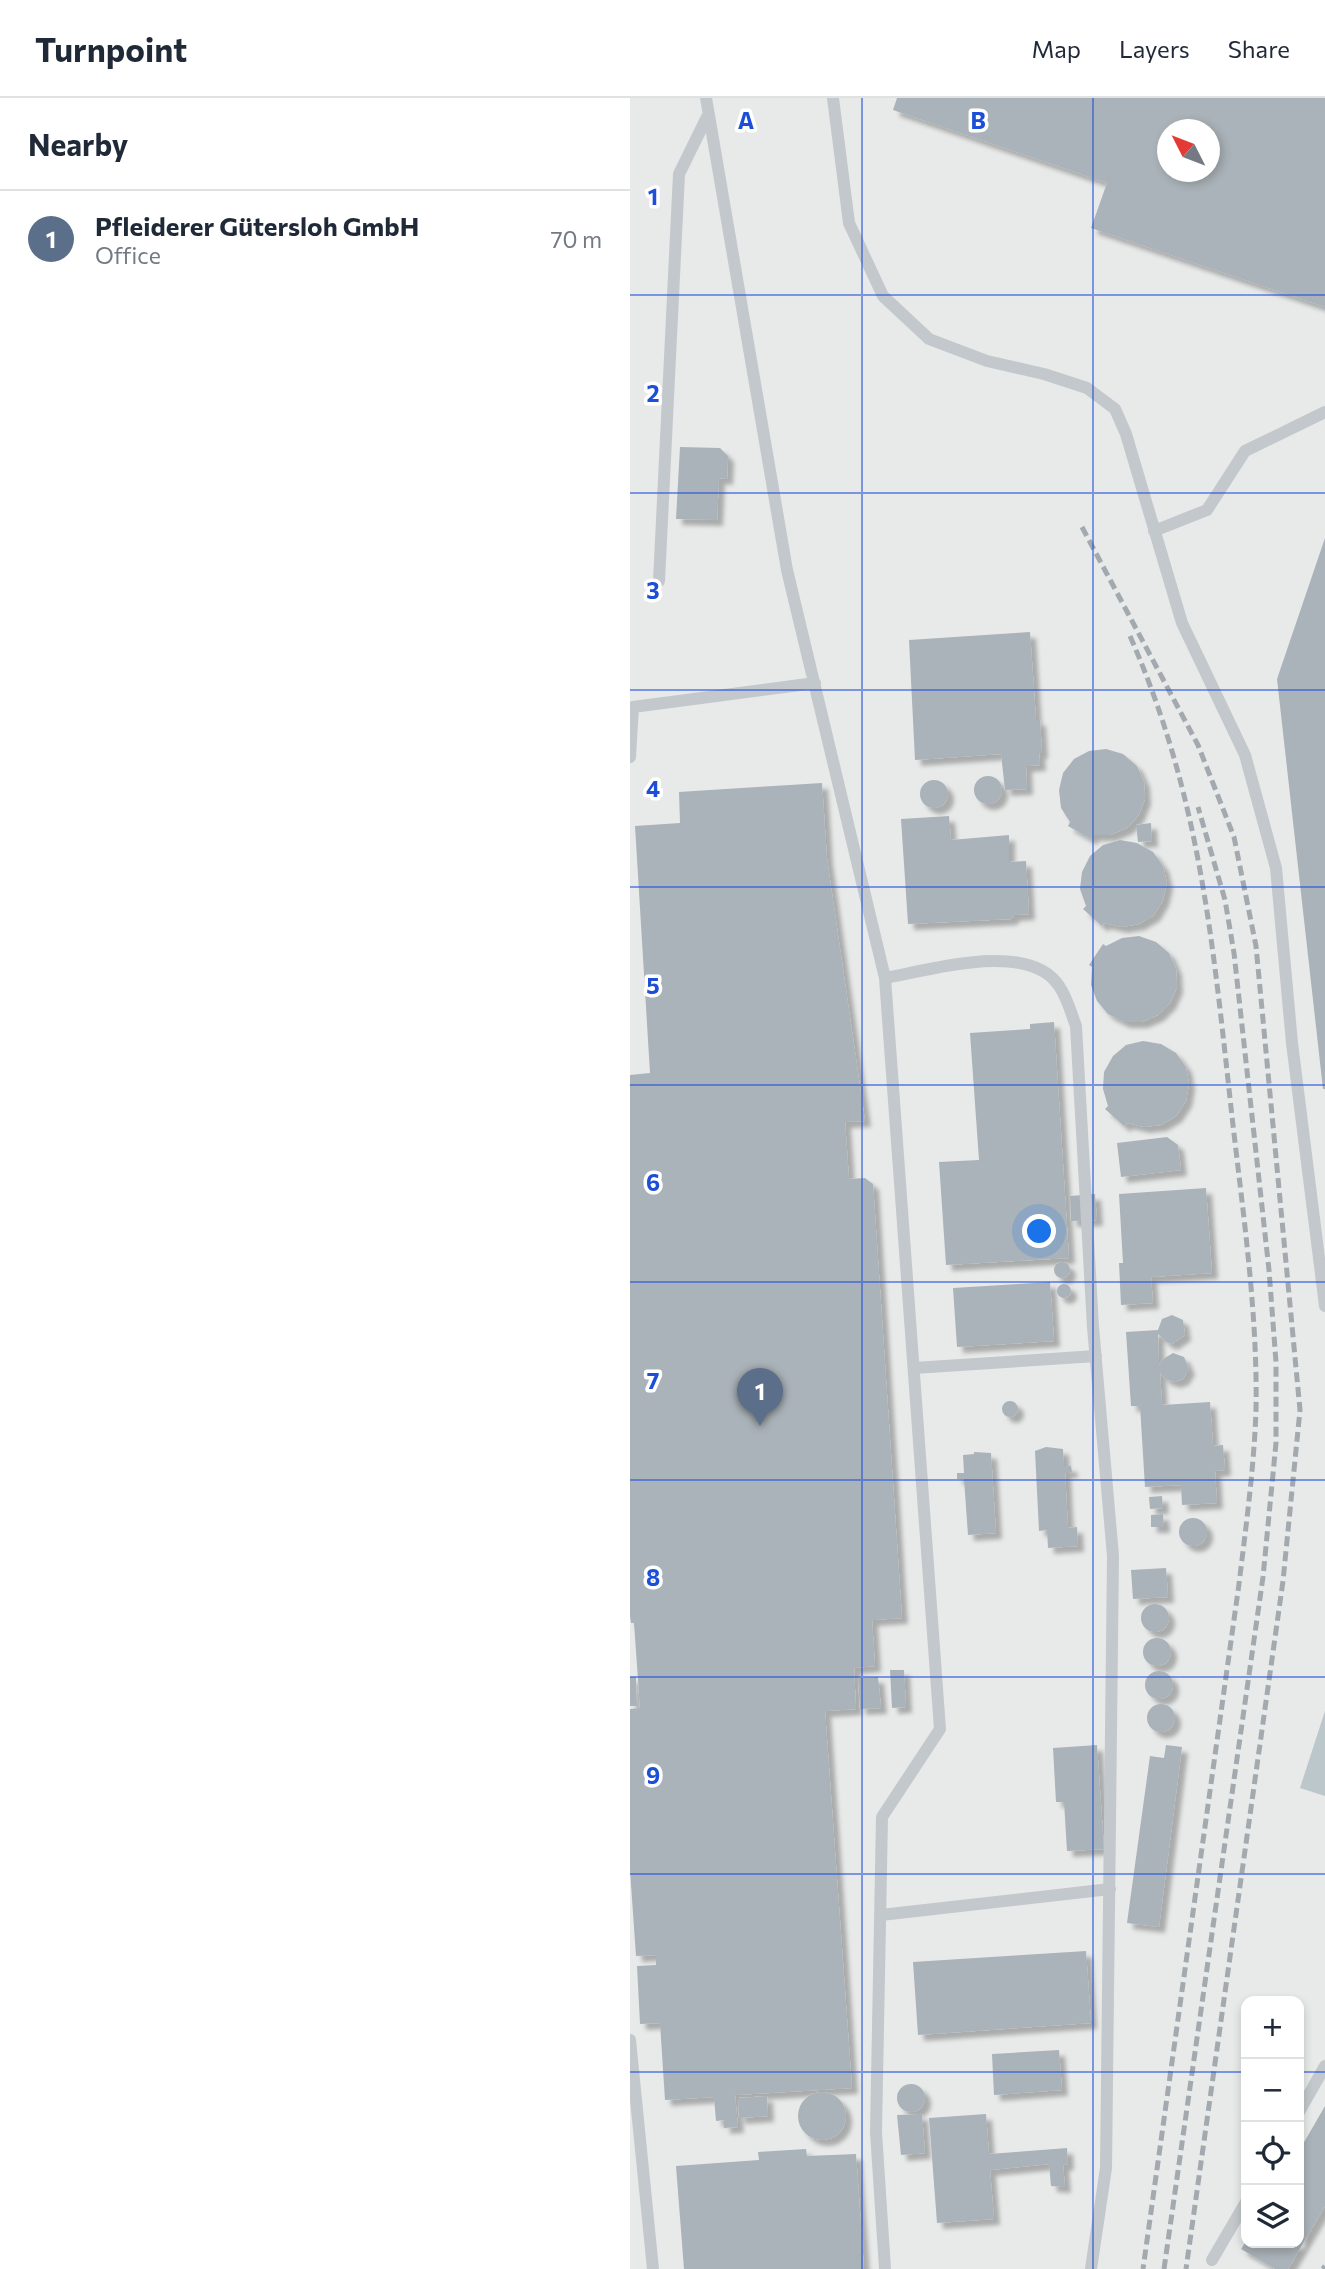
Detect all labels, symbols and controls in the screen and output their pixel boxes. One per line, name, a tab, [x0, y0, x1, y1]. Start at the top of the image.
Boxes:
text: Turnpoint	[35, 28, 187, 69]
text: Map	[1032, 34, 1081, 63]
text: Layers	[1119, 34, 1190, 63]
text: Share	[1228, 34, 1290, 63]
text: A	[738, 106, 755, 134]
text: B	[970, 106, 986, 134]
north arrow	[1157, 119, 1220, 182]
text: Nearby	[28, 125, 128, 162]
text: 1	[648, 182, 658, 210]
text: Pfleiderer Gütersloh GmbH	[95, 210, 419, 241]
text: 1	[46, 225, 56, 253]
text: 70 m	[550, 225, 602, 253]
text: Office	[95, 241, 161, 269]
text: 2	[646, 379, 660, 407]
text: 3	[646, 576, 660, 604]
text: 4	[646, 774, 660, 802]
text: 5	[646, 971, 660, 999]
text: 6	[646, 1168, 660, 1196]
your location	[1022, 1214, 1056, 1248]
text: 7	[647, 1366, 659, 1394]
pin: 1	[737, 1368, 783, 1426]
text: 8	[646, 1563, 660, 1591]
text: 9	[646, 1761, 660, 1789]
map controls	[1241, 1996, 1304, 2248]
button: +	[1241, 1996, 1304, 2059]
button: −	[1241, 2059, 1304, 2122]
button: locate	[1241, 2122, 1304, 2185]
button: layers	[1241, 2185, 1304, 2248]

